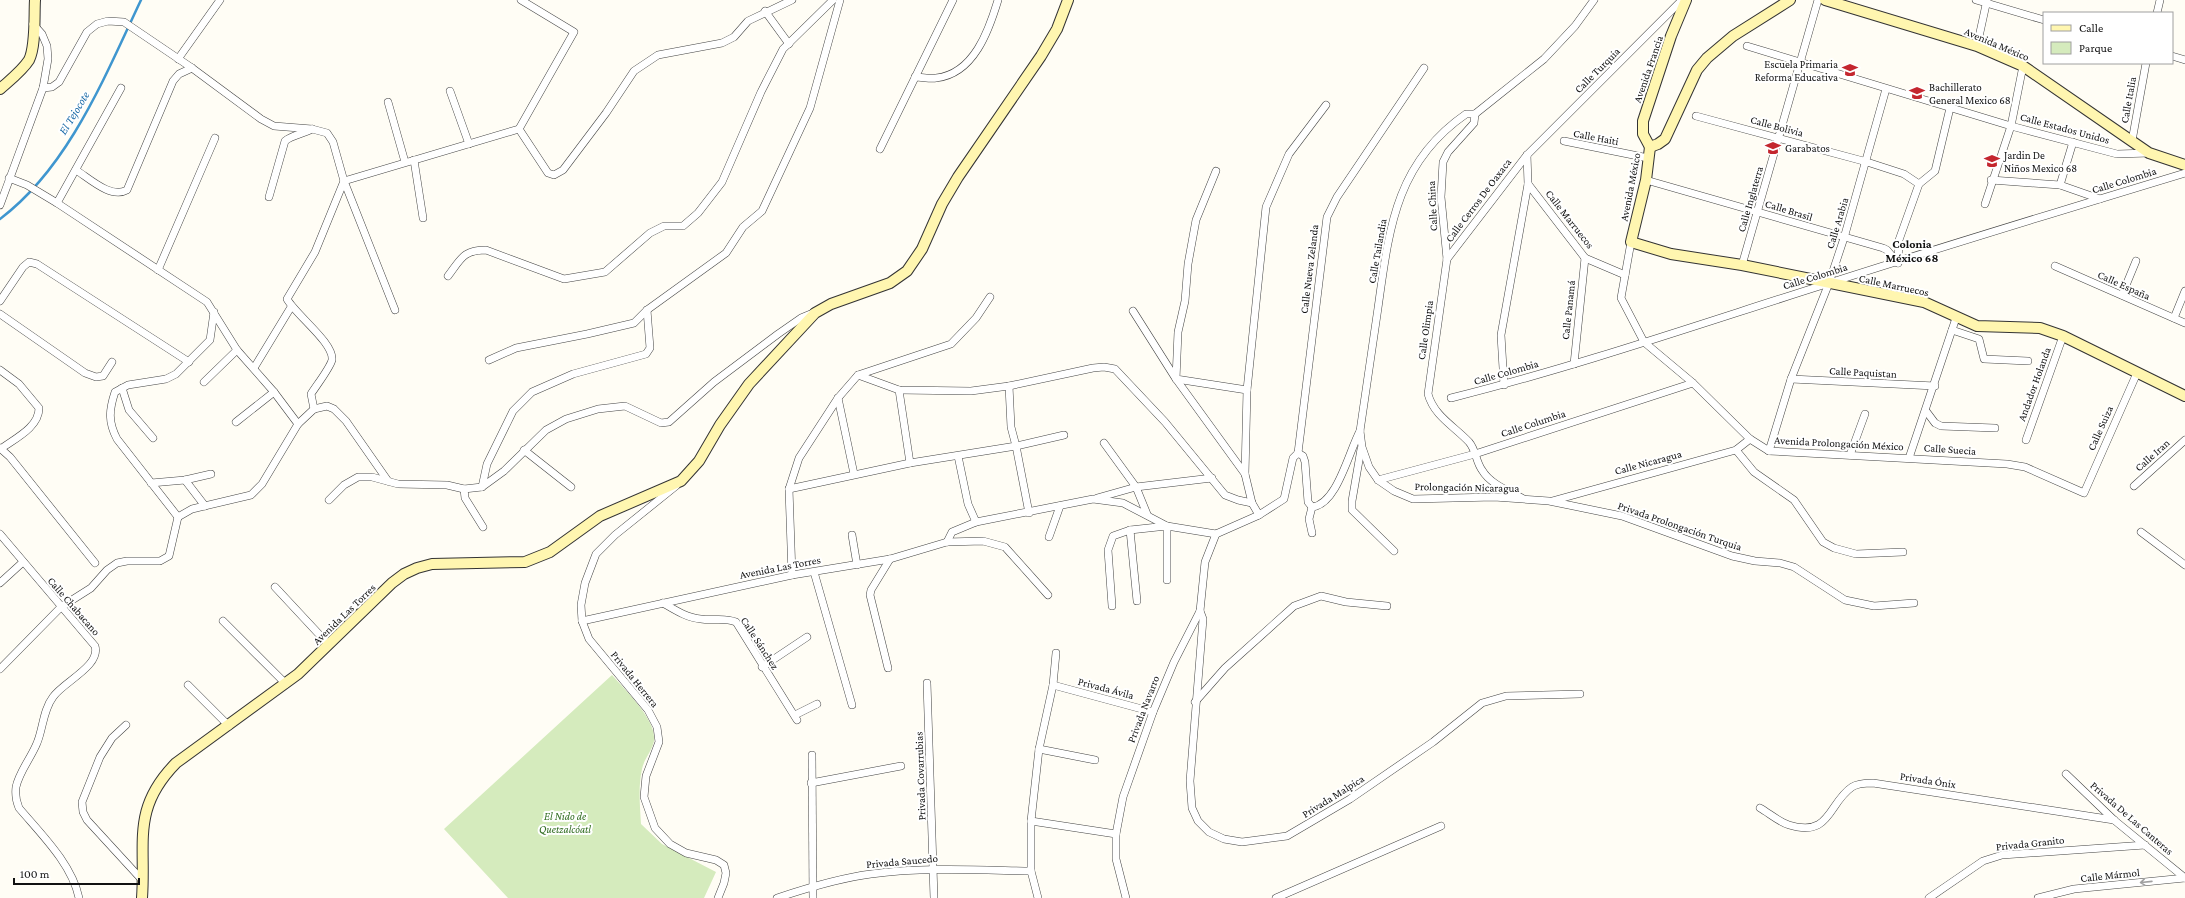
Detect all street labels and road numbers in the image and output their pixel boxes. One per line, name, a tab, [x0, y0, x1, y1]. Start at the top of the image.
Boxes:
street label: Avenida México	[1963, 25, 2032, 63]
street label: Avenida Francia	[1631, 34, 1665, 104]
street label: Calle Turquia	[1572, 45, 1623, 96]
street label: Calle Italia	[2118, 76, 2138, 124]
street label: Calle Estados Unidos	[2019, 110, 2111, 146]
street label: Calle Bolivia	[1749, 113, 1805, 139]
street label: Calle Haiti	[1572, 127, 1620, 147]
street label: Avenida México	[1617, 151, 1643, 222]
street label: Calle Cerros De Oaxaca	[1443, 156, 1513, 244]
street label: Calle Colombia	[2090, 164, 2158, 196]
street label: Calle Inglaterra	[1735, 165, 1766, 234]
street label: Calle China	[1425, 180, 1439, 232]
street label: Calle Marruecos	[1543, 187, 1597, 251]
street label: Calle Arabia	[1824, 196, 1850, 250]
street label: Calle Brasil	[1764, 197, 1814, 223]
street label: Calle Tailandia	[1365, 218, 1389, 284]
street label: Calle Nueva Zelanda	[1298, 224, 1320, 314]
street label: Calle Colombia	[1781, 260, 1849, 292]
street label: Calle España	[2095, 268, 2152, 303]
street label: Calle Marruecos	[1858, 272, 1930, 298]
street label: Calle Panamá	[1559, 280, 1577, 340]
street label: Calle Olimpia	[1415, 299, 1436, 361]
street label: Andador Holanda	[2015, 345, 2053, 423]
street label: Calle Colombia	[1472, 357, 1540, 387]
street label: Calle Paquistan	[1829, 364, 1897, 381]
street label: Calle Suiza	[2085, 404, 2115, 452]
street label: Calle Columbia	[1499, 407, 1567, 439]
street label: Avenida Prolongación México	[1774, 434, 1905, 453]
street label: Calle Iran	[2132, 436, 2172, 474]
street label: Calle Suecia	[1923, 441, 1977, 457]
street label: Calle Nicaragua	[1613, 447, 1683, 478]
street label: Prolongación Nicaragua	[1414, 480, 1520, 495]
street label: Privada Prolongación Turquia	[1616, 499, 1744, 554]
street label: Avenida Las Torres	[738, 553, 822, 581]
street label: Calle Chabacano	[45, 574, 103, 638]
street label: Avenida Las Torres	[310, 581, 378, 647]
street label: Calle Sánchez	[739, 614, 782, 672]
street label: Privada Herrera	[609, 649, 661, 709]
street label: Privada Navarro	[1125, 673, 1161, 744]
street label: Privada Ávila	[1077, 675, 1135, 701]
street label: Privada Covarrubias	[912, 731, 928, 821]
street label: Privada Ónix	[1899, 770, 1957, 790]
street label: Privada Malpica	[1300, 772, 1367, 821]
street label: Privada De Las Canteras	[2088, 779, 2176, 857]
street label: Privada Granito	[1995, 833, 2065, 853]
street label: Privada Saucedo	[866, 852, 939, 870]
street label: Calle Mármol	[2080, 866, 2140, 884]

